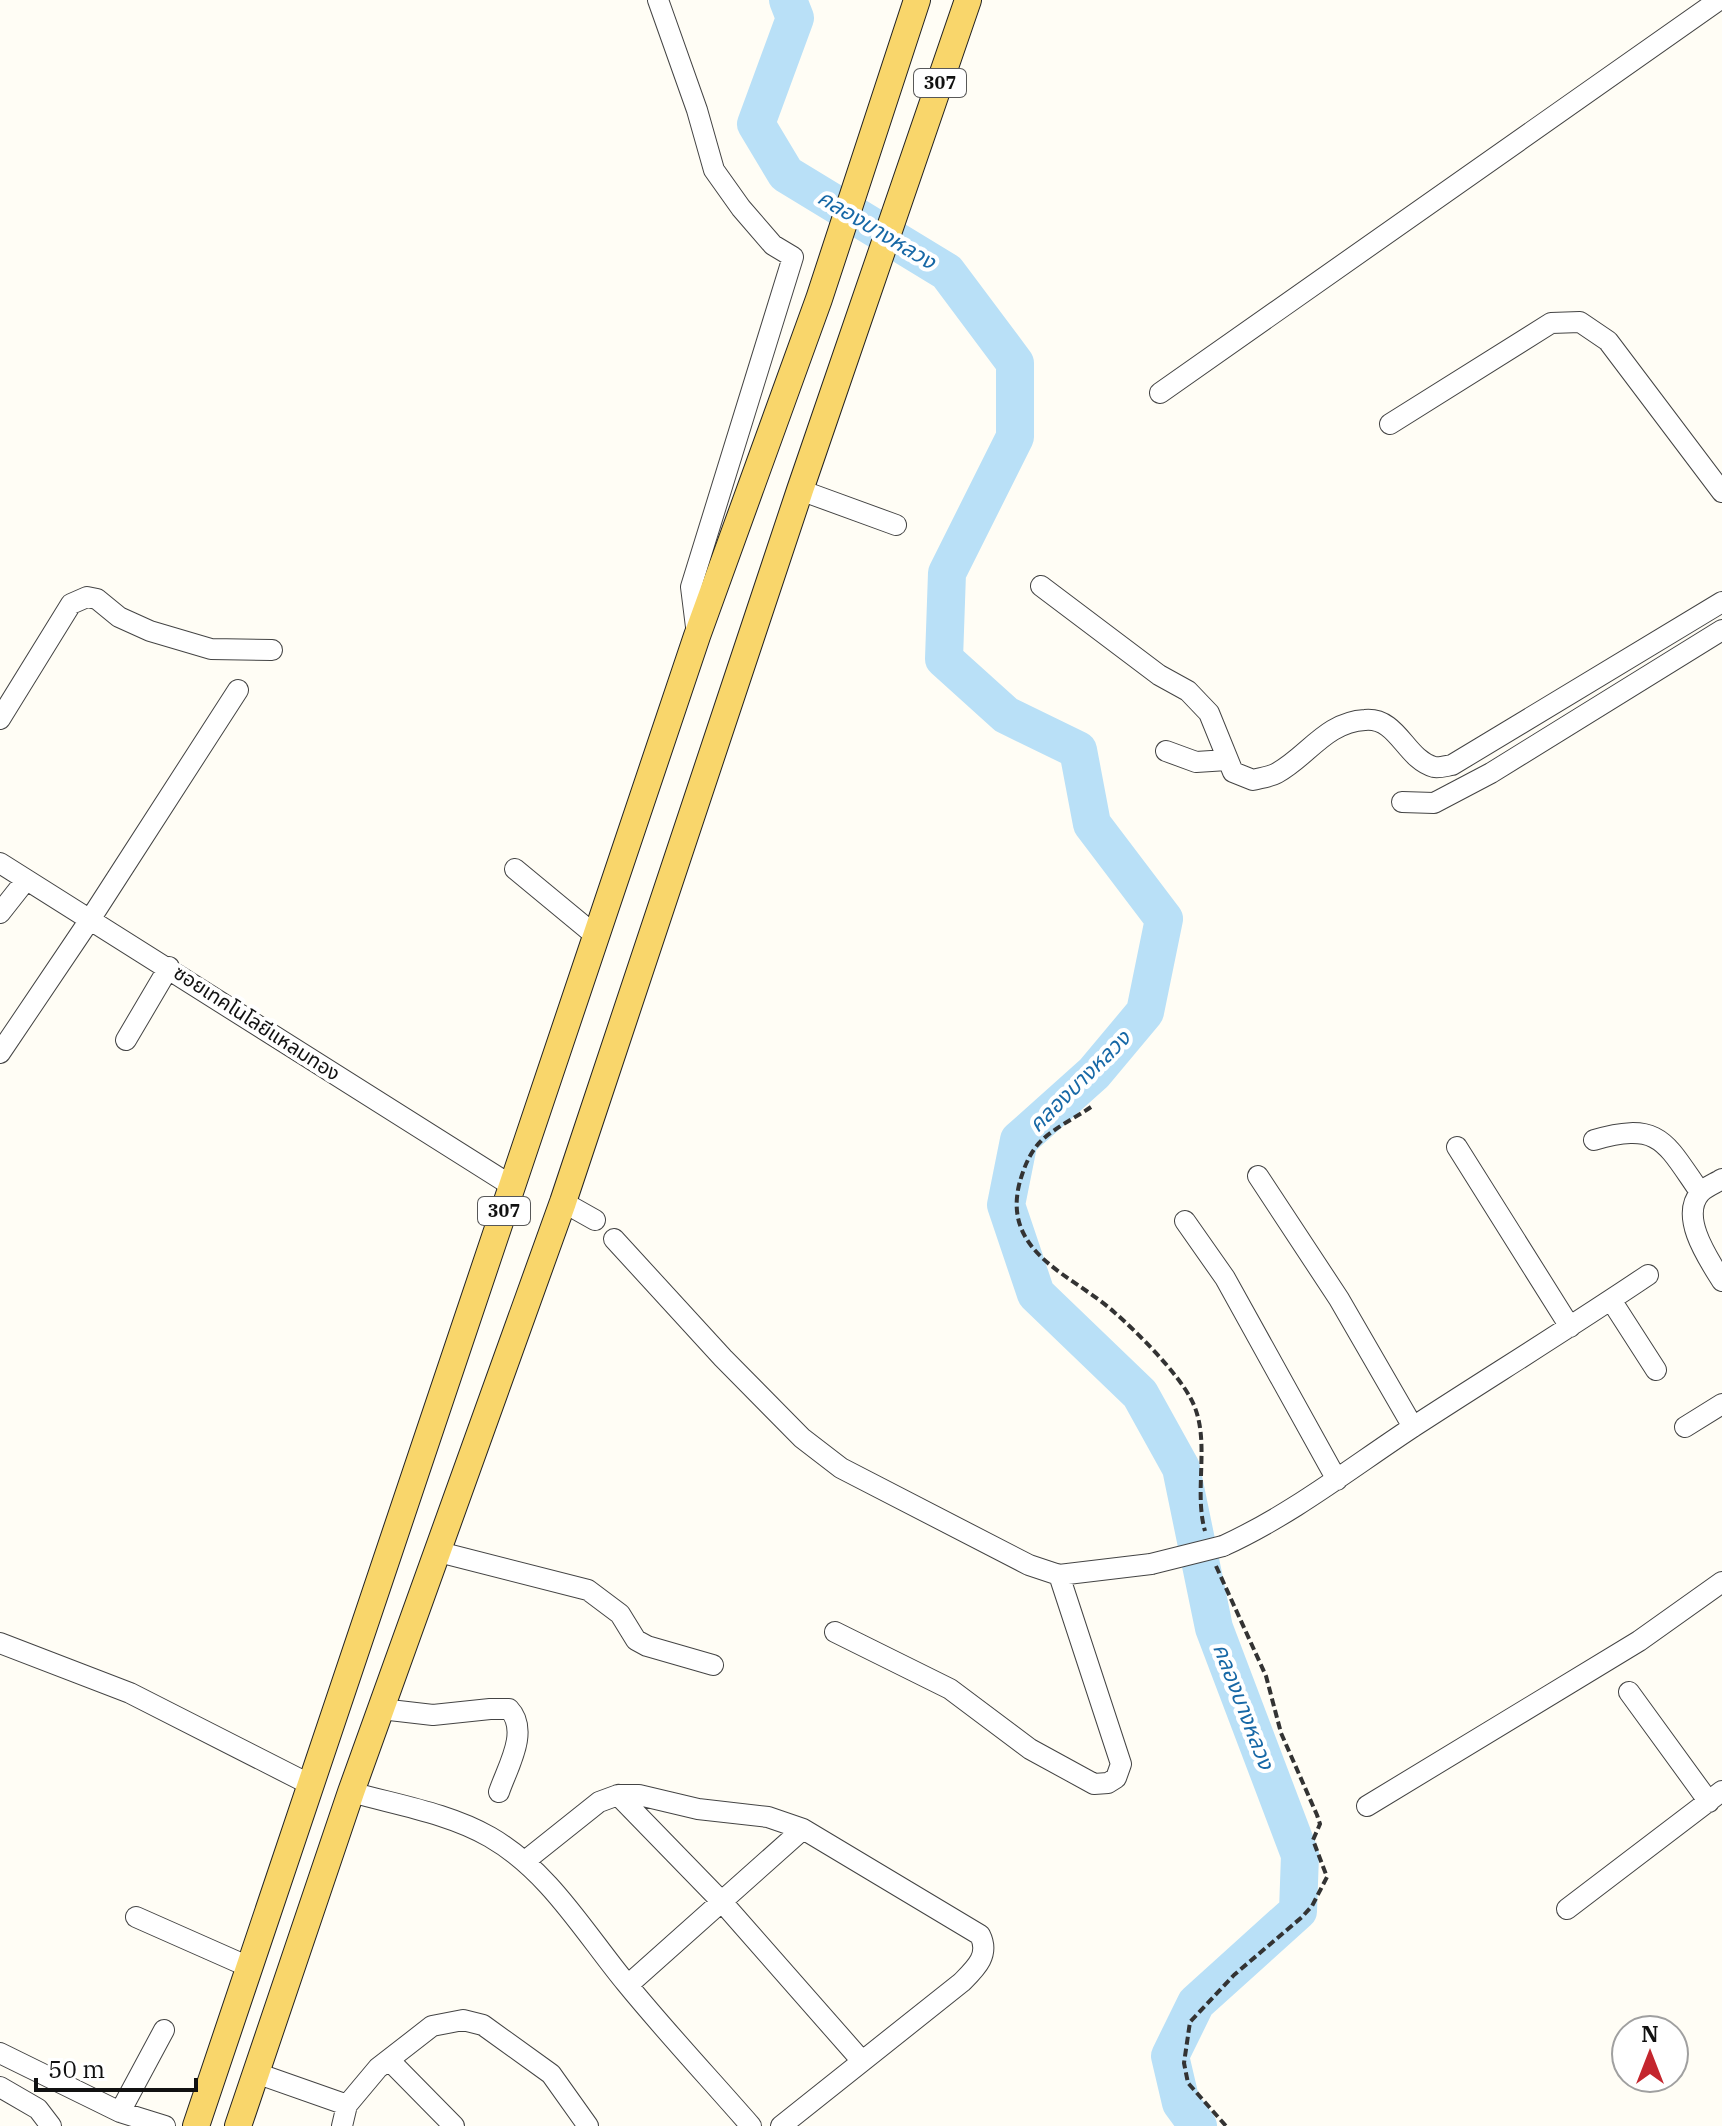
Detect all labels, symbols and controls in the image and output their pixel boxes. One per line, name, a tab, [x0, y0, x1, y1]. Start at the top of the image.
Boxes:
road number: 307	[914, 69, 966, 97]
water label: คลองบางหลวง	[813, 182, 943, 276]
street label: ซอยเทคโนโลยีแหลมทอง	[169, 959, 346, 1087]
water label: คลองบางหลวง	[1021, 1023, 1137, 1138]
road number: 307	[478, 1197, 530, 1225]
water label: คลองบางหลวง	[1207, 1639, 1282, 1774]
north arrow	[1610, 2014, 1690, 2094]
text: N	[1641, 2019, 1659, 2048]
scale bar	[36, 2042, 196, 2092]
text: 50 m	[48, 2053, 105, 2085]

